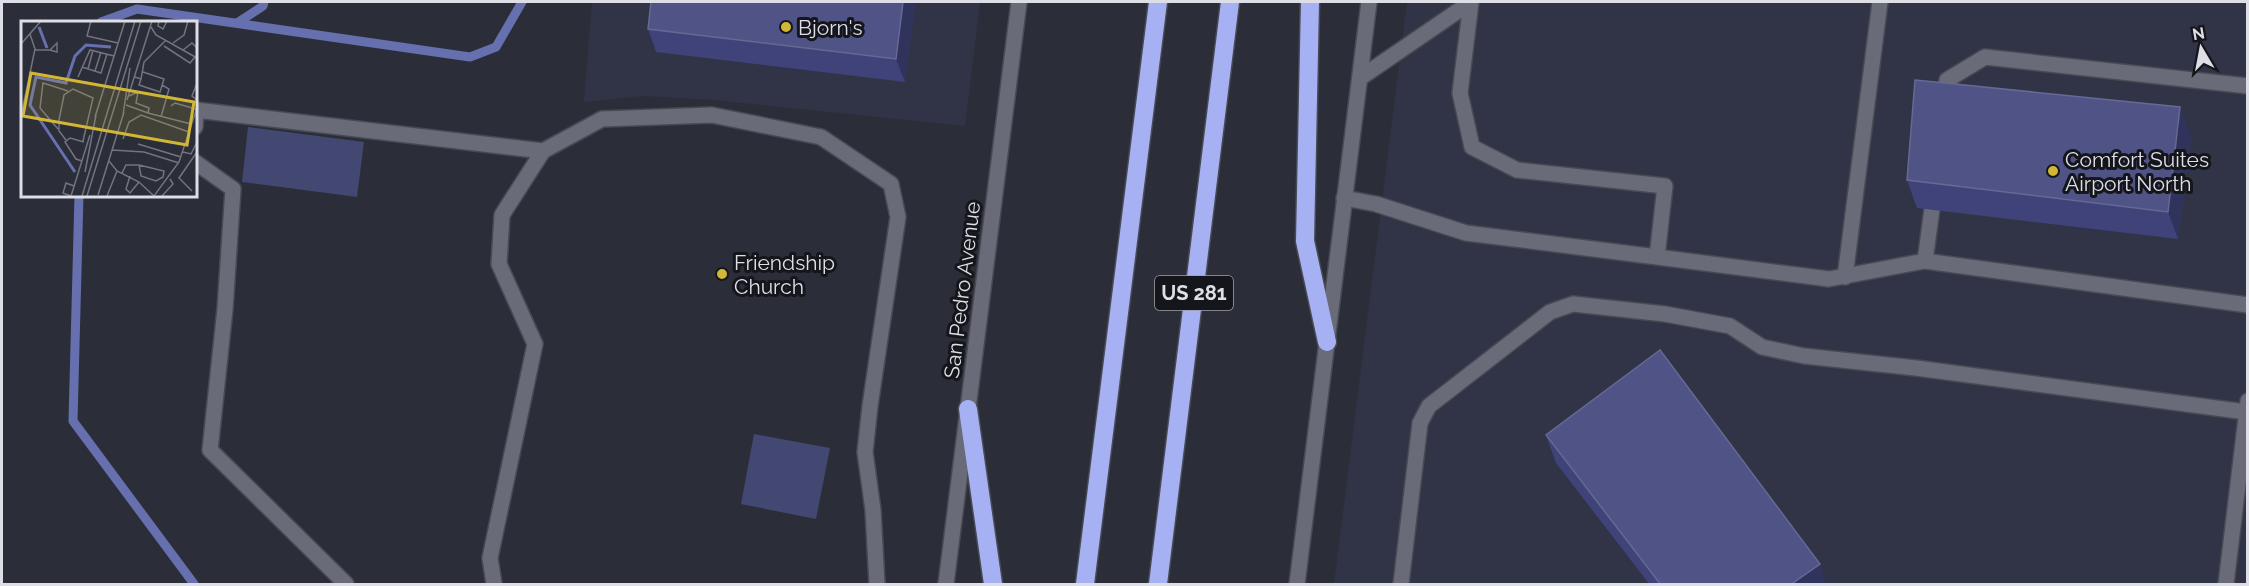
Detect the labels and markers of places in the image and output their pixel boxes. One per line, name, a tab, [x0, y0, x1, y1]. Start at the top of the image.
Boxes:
place label: Bjorn's	[798, 15, 863, 40]
marker: Bjorn's	[779, 20, 793, 34]
place label: Comfort Suites Airport North	[2065, 147, 2209, 196]
marker: Comfort Suites Airport North	[2046, 164, 2060, 178]
place label: Friendship Church	[734, 250, 835, 299]
marker: Friendship Church	[715, 267, 729, 281]

